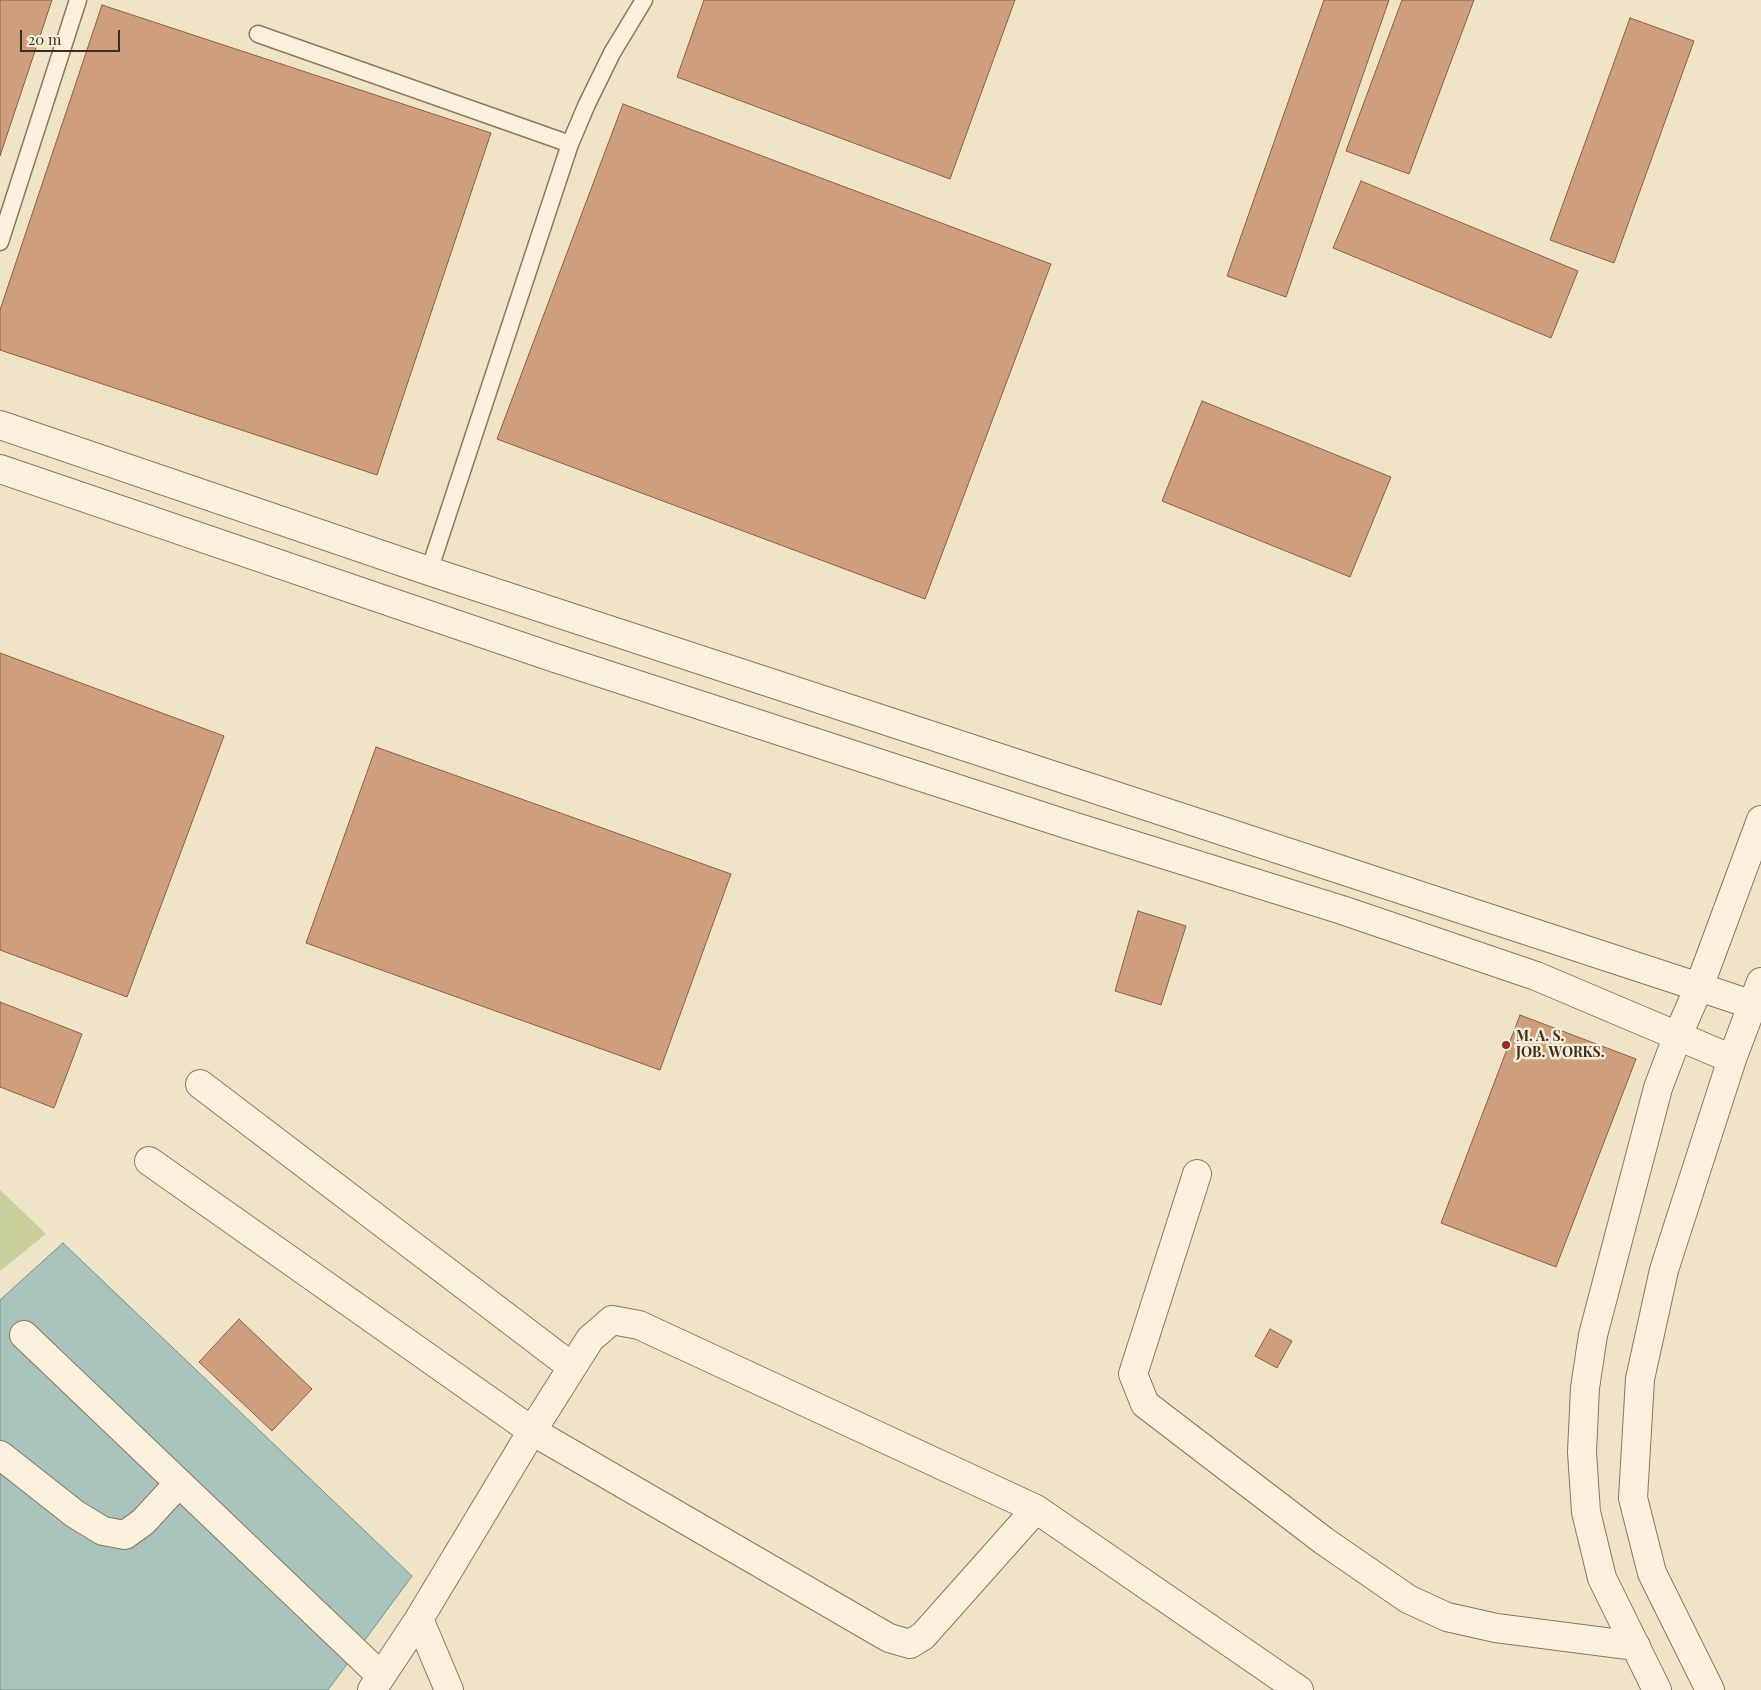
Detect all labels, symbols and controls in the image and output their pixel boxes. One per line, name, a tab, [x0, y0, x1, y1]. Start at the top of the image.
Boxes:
scale bar	[22, 20, 122, 52]
text: 20 m	[28, 29, 61, 49]
place label: M. A. S. JOB. WORKS.	[1516, 1029, 1605, 1062]
marker: M. A. S. JOB. WORKS.	[1500, 1039, 1512, 1051]

